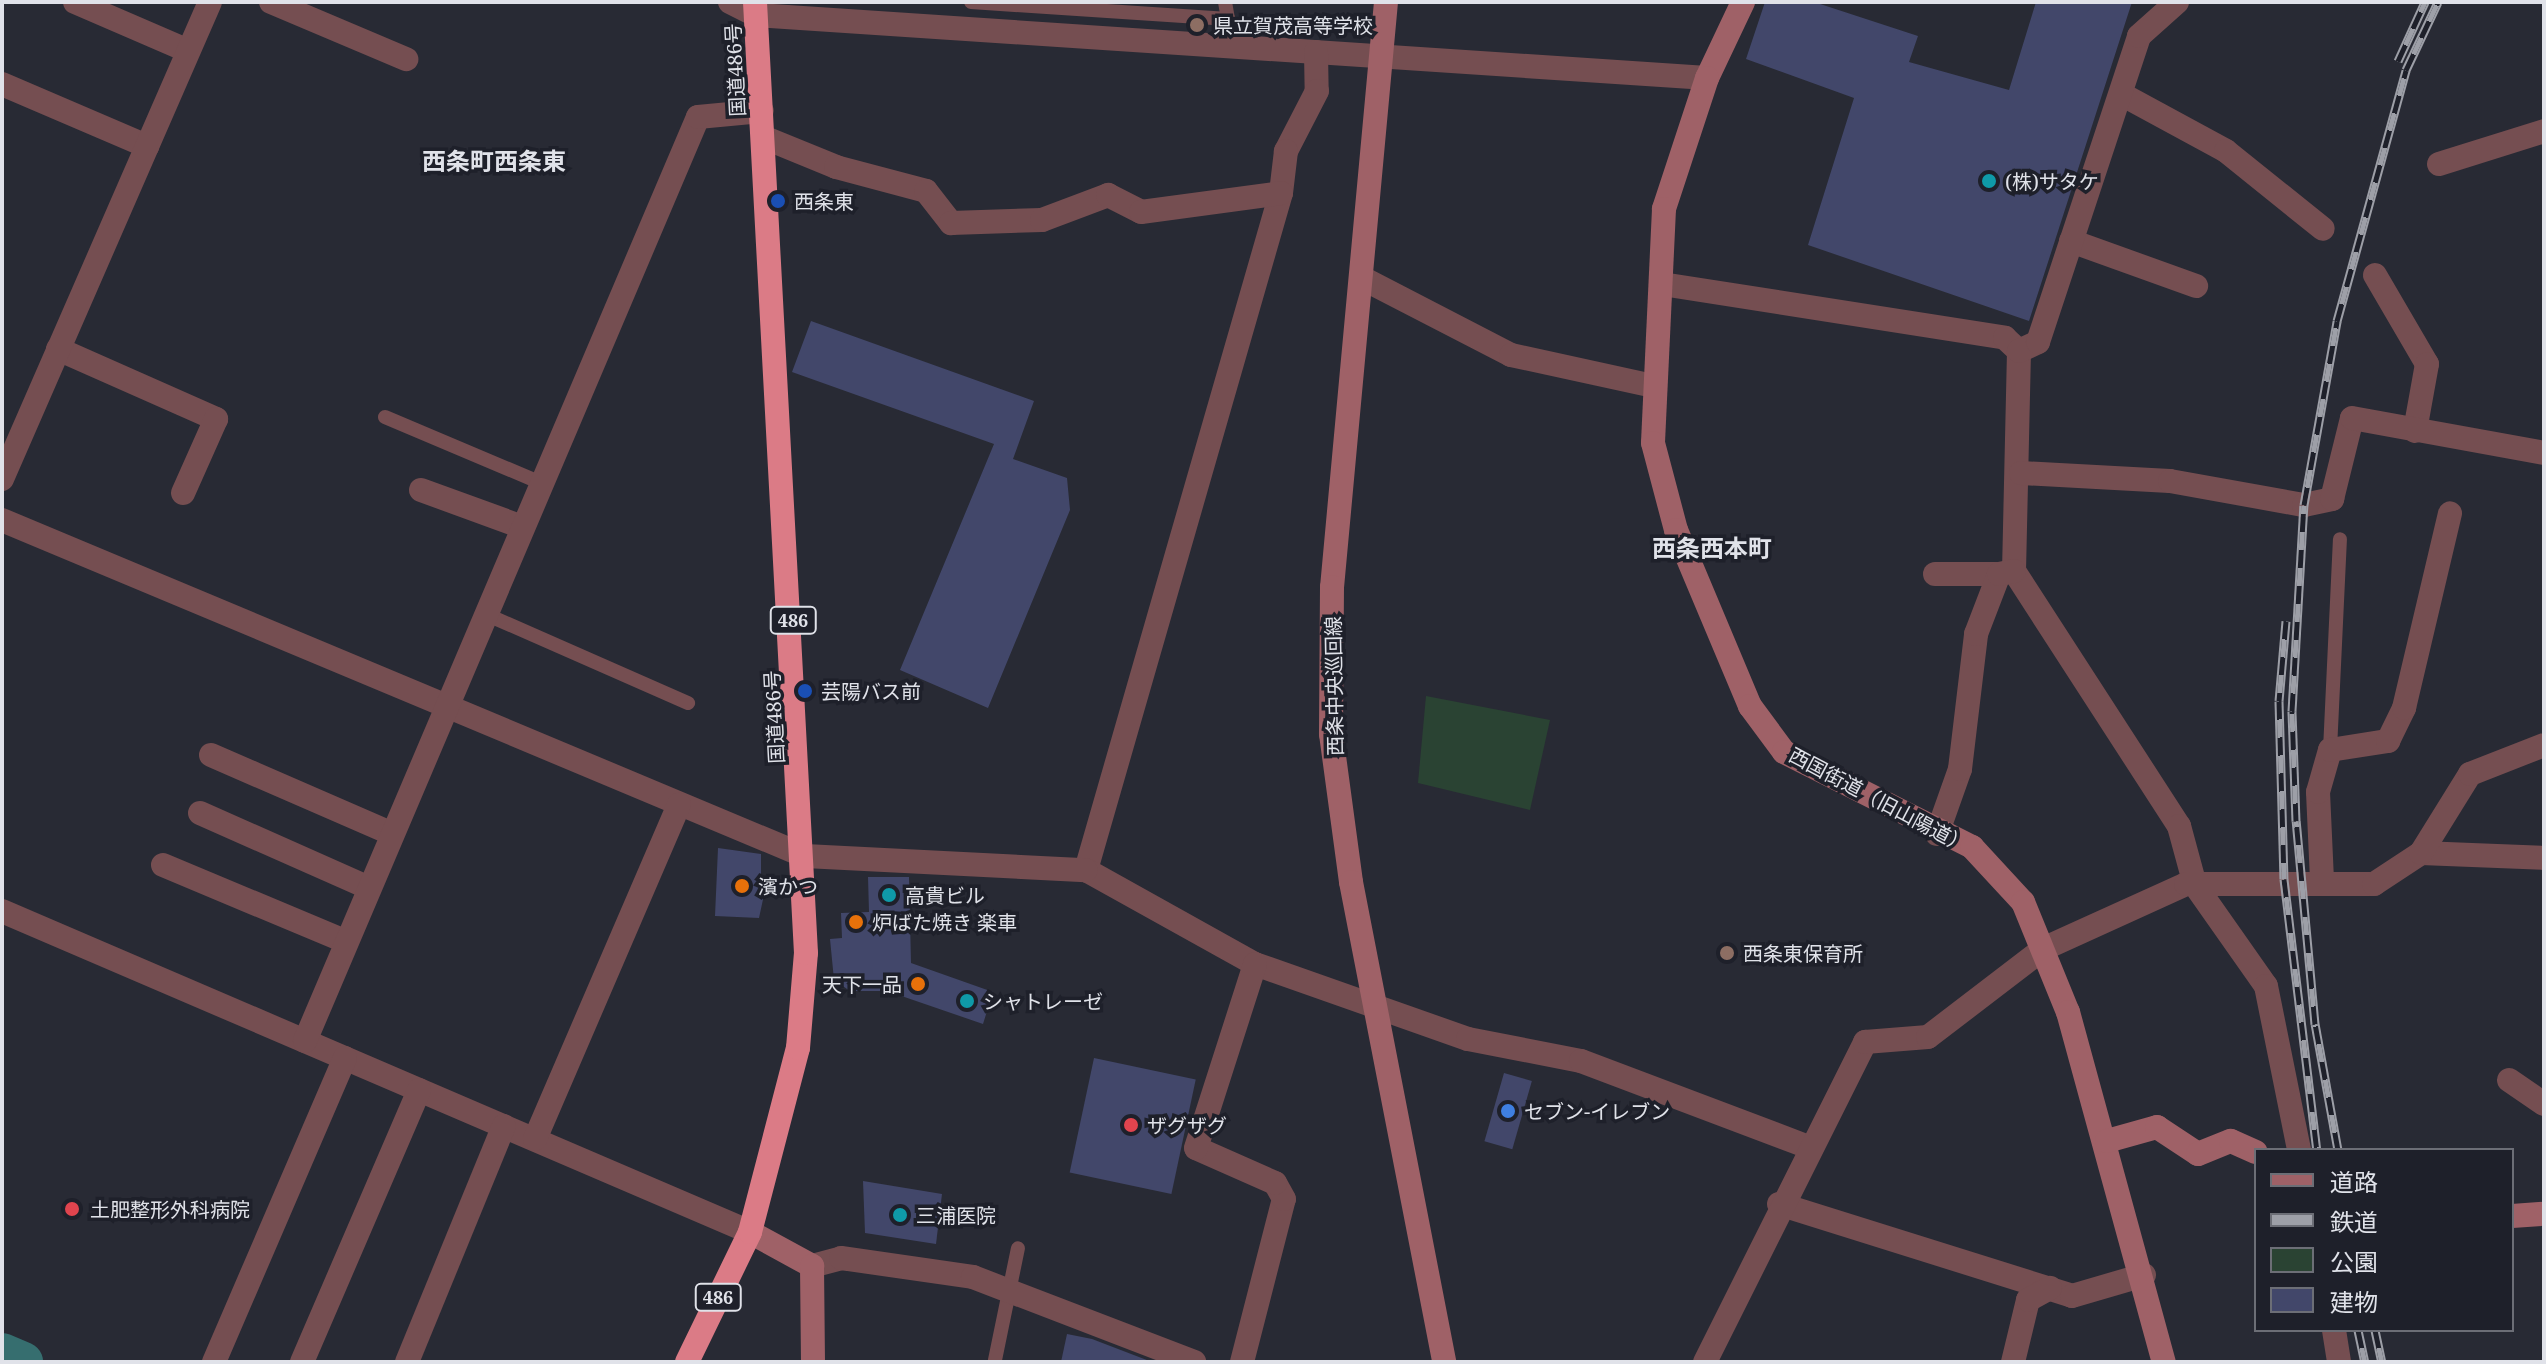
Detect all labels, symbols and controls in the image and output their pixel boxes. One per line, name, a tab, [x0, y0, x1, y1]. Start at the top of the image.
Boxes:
place label: 県立賀茂高等学校	[1213, 13, 1373, 37]
marker: 県立賀茂高等学校	[1188, 16, 1206, 34]
street label: 国道486号	[721, 23, 749, 117]
district label: 西条町西条東	[422, 147, 566, 175]
place label: (株)サタケ	[2005, 169, 2099, 193]
marker: (株)サタケ	[1980, 172, 1998, 190]
place label: 西条東	[794, 189, 854, 213]
marker: 西条東	[769, 192, 787, 210]
district label: 西条西本町	[1652, 534, 1772, 562]
road number: 486	[769, 606, 817, 634]
street label: 西条中央巡回線	[1321, 616, 1347, 756]
street label: 国道486号	[760, 670, 788, 764]
place label: 芸陽バス前	[821, 679, 921, 703]
marker: 芸陽バス前	[796, 682, 814, 700]
street label: 西国街道（旧山陽道）	[1785, 742, 1973, 858]
place label: 濱かつ	[758, 874, 818, 898]
marker: 濱かつ	[733, 877, 751, 895]
place label: 高貴ビル	[905, 883, 985, 907]
marker: 高貴ビル	[880, 886, 898, 904]
place label: 炉ばた焼き 楽車	[872, 910, 1017, 934]
marker: 炉ばた焼き 楽車	[847, 913, 865, 931]
place label: 西条東保育所	[1743, 941, 1863, 965]
marker: 西条東保育所	[1718, 944, 1736, 962]
place label: 天下一品	[822, 972, 902, 996]
marker: 天下一品	[909, 975, 927, 993]
place label: シャトレーゼ	[983, 989, 1103, 1013]
marker: シャトレーゼ	[958, 992, 976, 1010]
place label: セブン-イレブン	[1524, 1099, 1670, 1123]
marker: セブン-イレブン	[1499, 1102, 1517, 1120]
place label: ザグザグ	[1147, 1113, 1227, 1137]
marker: ザグザグ	[1122, 1116, 1140, 1134]
legend	[2254, 1148, 2514, 1332]
text: 道路	[2330, 1165, 2378, 1198]
place label: 土肥整形外科病院	[90, 1197, 250, 1221]
marker: 土肥整形外科病院	[61, 1198, 83, 1220]
place label: 三浦医院	[916, 1203, 996, 1227]
text: 鉄道	[2330, 1205, 2378, 1238]
marker: 三浦医院	[891, 1206, 909, 1224]
text: 公園	[2330, 1245, 2378, 1278]
road number: 486	[694, 1283, 742, 1311]
text: 建物	[2330, 1285, 2378, 1318]

